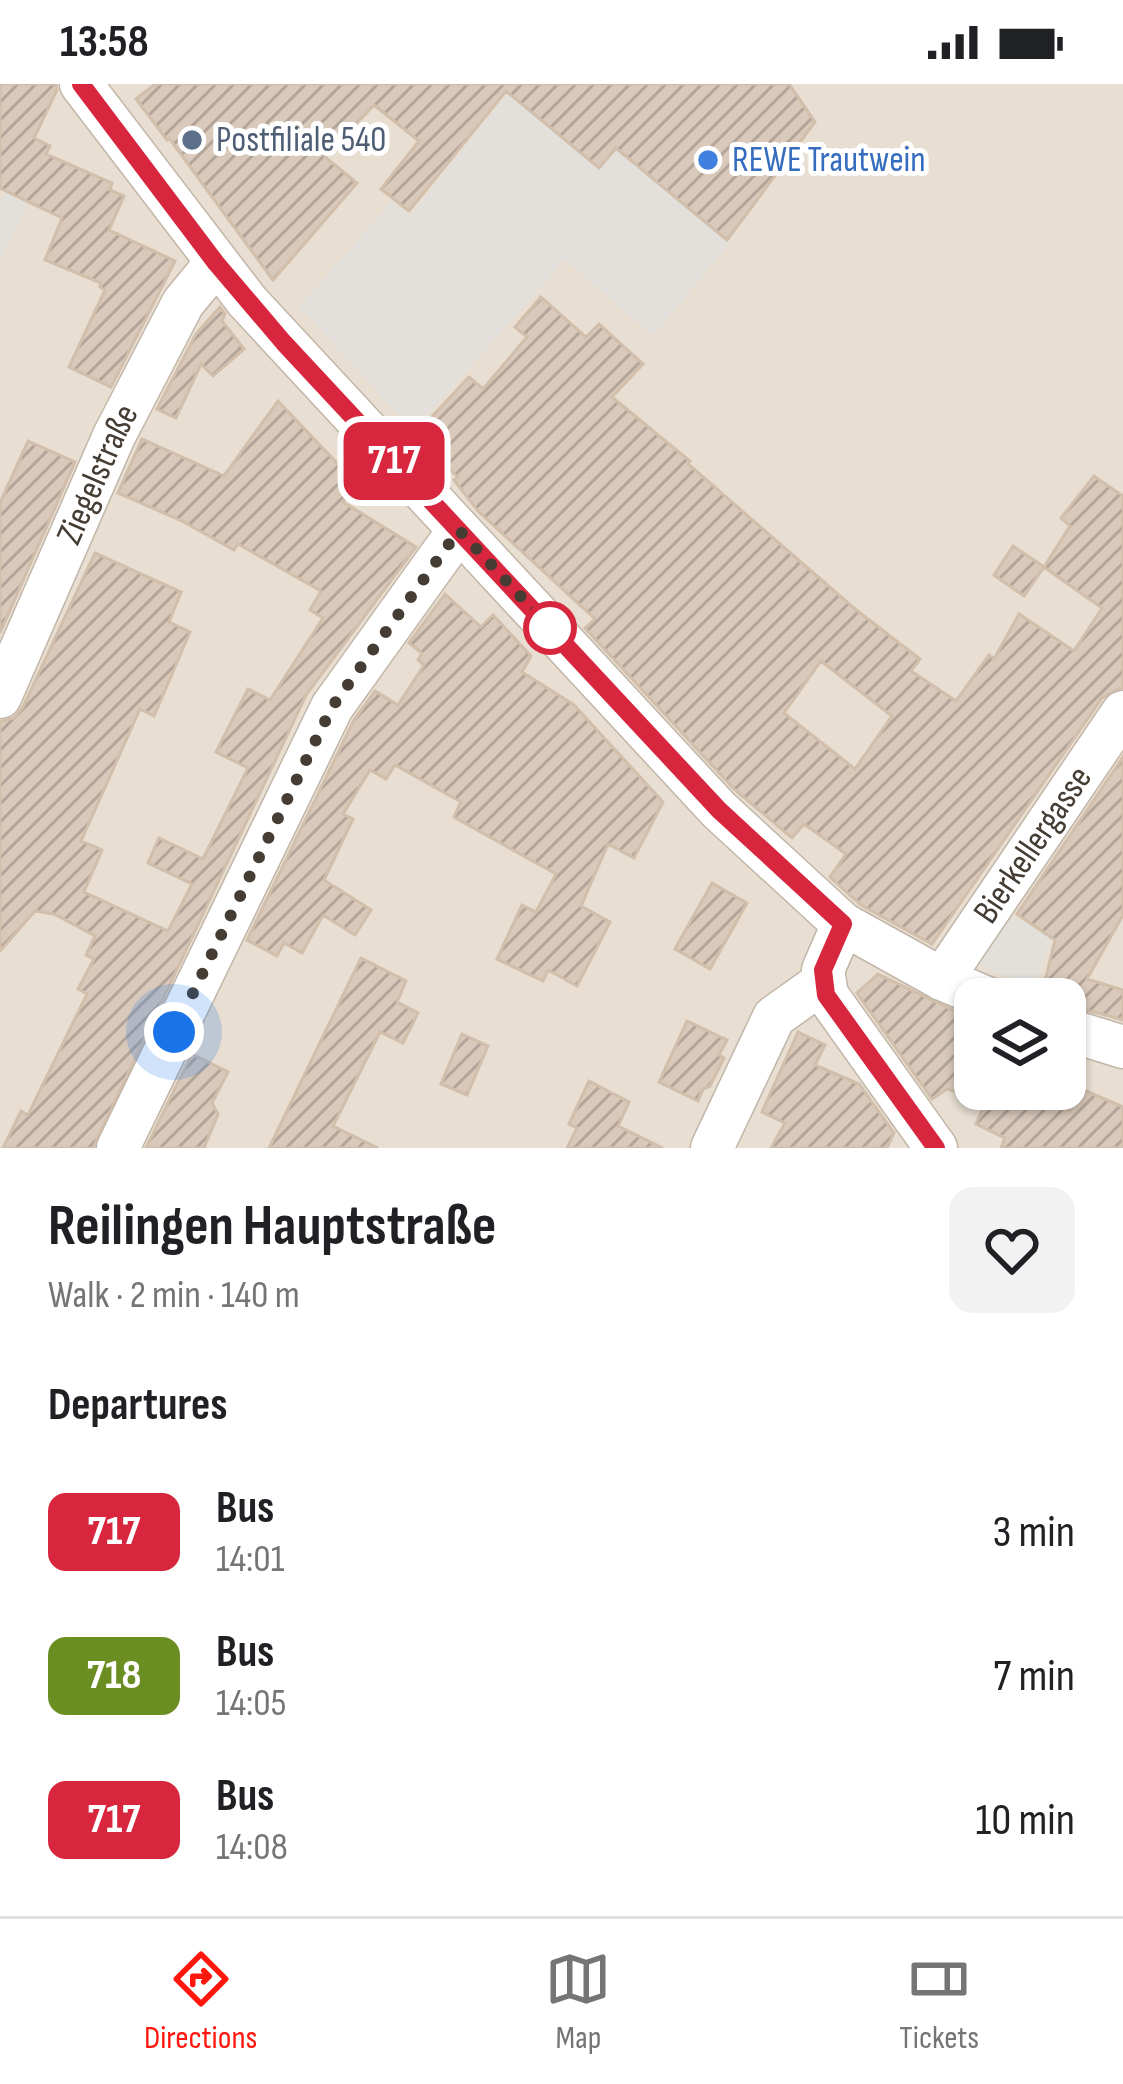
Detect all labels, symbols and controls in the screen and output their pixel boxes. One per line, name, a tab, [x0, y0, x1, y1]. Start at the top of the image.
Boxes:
text: 13:58	[60, 15, 149, 70]
place label: Postfiliale 540	[216, 119, 386, 162]
marker: Postfiliale 540	[179, 127, 205, 153]
place label: REWE Trautwein	[732, 139, 926, 182]
marker: REWE Trautwein	[695, 147, 721, 173]
street label: Ziegelstraße	[48, 397, 148, 551]
line badge: 717	[325, 422, 463, 500]
text: 717	[368, 435, 420, 486]
unlabelled marker	[525, 603, 575, 653]
street label: Bierkellergasse	[965, 758, 1101, 932]
map controls	[954, 978, 1086, 1110]
button: layers	[954, 978, 1086, 1110]
your location	[144, 1002, 204, 1062]
button: heart	[949, 1187, 1075, 1313]
text: Reilingen Hauptstraße	[48, 1193, 496, 1261]
text: Walk · 2 min · 140 m	[48, 1272, 300, 1319]
text: Departures	[48, 1378, 227, 1433]
text: Bus	[216, 1481, 274, 1536]
text: 3 min	[992, 1505, 1075, 1560]
text: 717	[88, 1506, 140, 1557]
text: 14:01	[216, 1536, 284, 1583]
text: Bus	[216, 1625, 274, 1680]
text: 7 min	[993, 1649, 1075, 1704]
text: 718	[87, 1650, 141, 1701]
text: 14:05	[216, 1680, 286, 1727]
text: Bus	[216, 1769, 274, 1824]
text: 10 min	[976, 1793, 1075, 1848]
text: 717	[88, 1794, 140, 1845]
text: 14:08	[216, 1824, 288, 1871]
tab: Directions	[144, 1946, 257, 2058]
tab: Map	[545, 1946, 611, 2058]
tab: Tickets	[899, 1946, 979, 2058]

